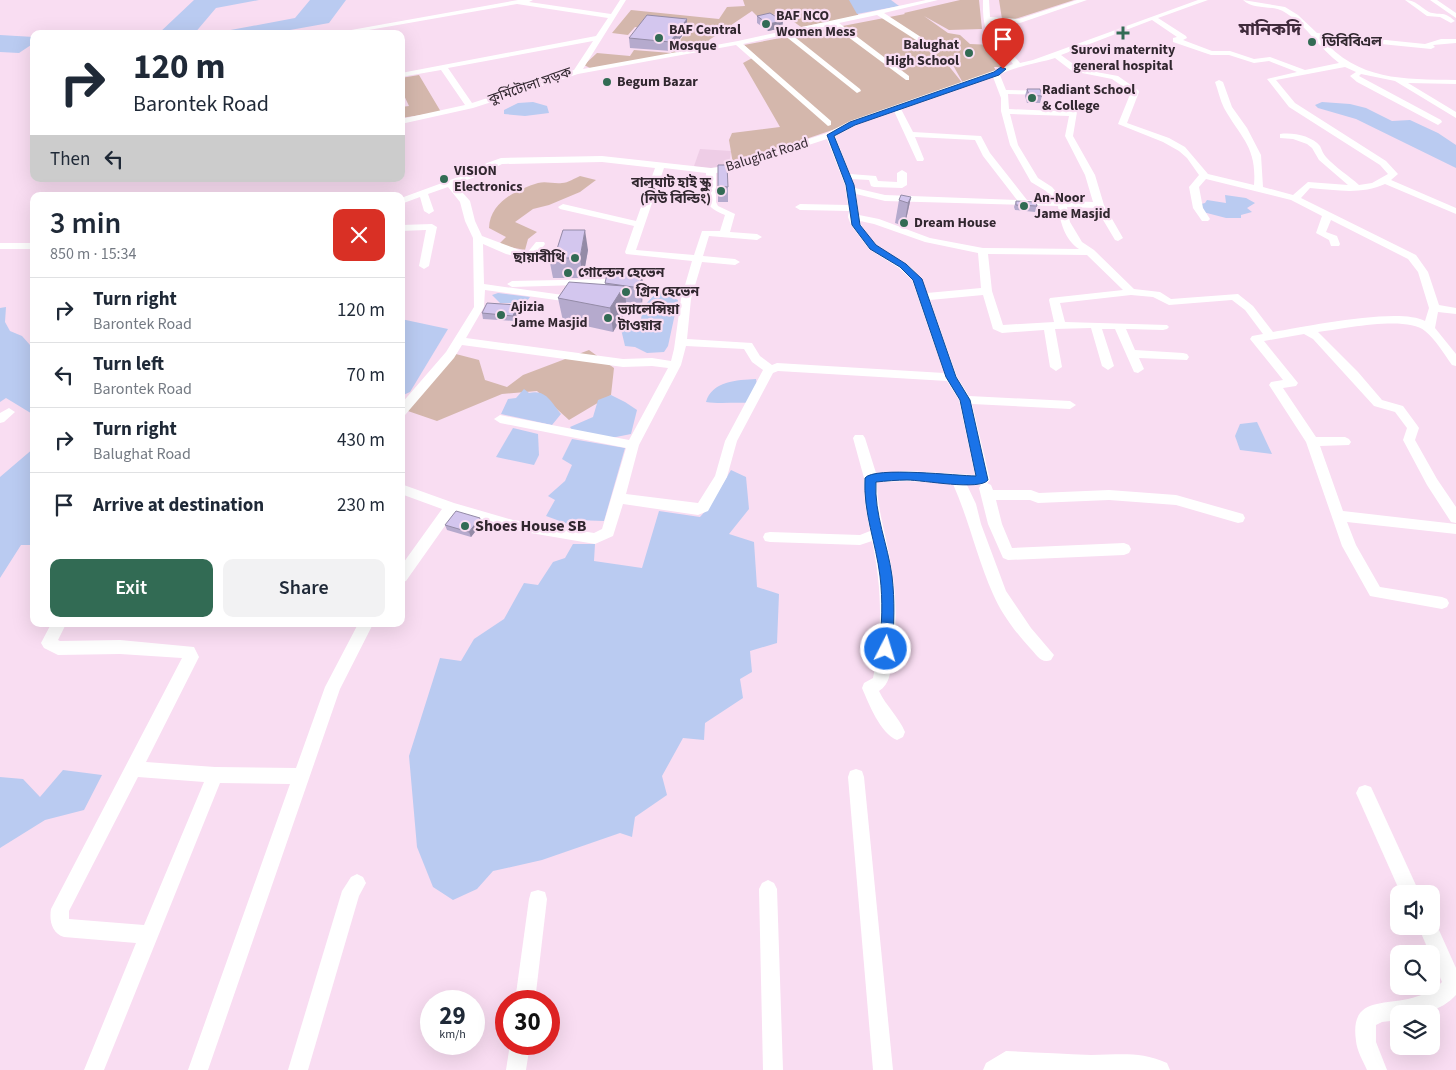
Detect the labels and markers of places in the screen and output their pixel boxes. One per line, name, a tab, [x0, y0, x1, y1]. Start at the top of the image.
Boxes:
place label: BAF NCO Women Mess	[776, 6, 856, 42]
marker: BAF NCO Women Mess	[760, 18, 772, 30]
pin	[982, 18, 1024, 69]
place label: BAF Central Mosque	[669, 20, 741, 56]
marker: Surovi maternity general hospital	[1116, 26, 1130, 40]
marker: BAF Central Mosque	[653, 32, 665, 44]
place label: ডিবিবিএল	[1321, 32, 1382, 52]
place label: Balughat High School	[886, 35, 960, 71]
marker: ডিবিবিএল	[1306, 36, 1318, 48]
place label: Surovi maternity general hospital	[1071, 40, 1176, 76]
marker: Balughat High School	[963, 47, 975, 59]
place label: Begum Bazar	[617, 72, 698, 92]
marker: Begum Bazar	[601, 76, 613, 88]
place label: Radiant School & College	[1042, 80, 1135, 116]
marker: Radiant School & College	[1026, 92, 1038, 104]
place label: VISION Electronics	[453, 161, 523, 197]
marker: VISION Electronics	[438, 173, 450, 185]
place label: বালুঘাট হাই স্কুল (নিউ বিল্ডিং)	[630, 173, 712, 209]
marker: বালুঘাট হাই স্কুল (নিউ বিল্ডিং)	[715, 185, 727, 197]
place label: An-Noor Jame Masjid	[1033, 188, 1111, 224]
marker: An-Noor Jame Masjid	[1018, 200, 1030, 212]
place label: Dream House	[914, 213, 996, 233]
marker: Dream House	[898, 217, 910, 229]
place label: ছায়াবীথি	[512, 248, 565, 268]
marker: ছায়াবীথি	[569, 252, 581, 264]
place label: গোল্ডেন হেভেন	[578, 263, 665, 283]
marker: গোল্ডেন হেভেন	[562, 267, 574, 279]
place label: গ্রিন হেভেন	[635, 282, 699, 302]
marker: গ্রিন হেভেন	[620, 286, 632, 298]
place label: Ajizia Jame Masjid	[510, 297, 588, 333]
place label: ভ্যালেন্সিয়া টাওয়ার	[617, 300, 680, 336]
marker: Ajizia Jame Masjid	[495, 309, 507, 321]
marker: ভ্যালেন্সিয়া টাওয়ার	[602, 312, 614, 324]
place label: Shoes House SB	[475, 515, 587, 537]
marker: Shoes House SB	[459, 520, 471, 532]

